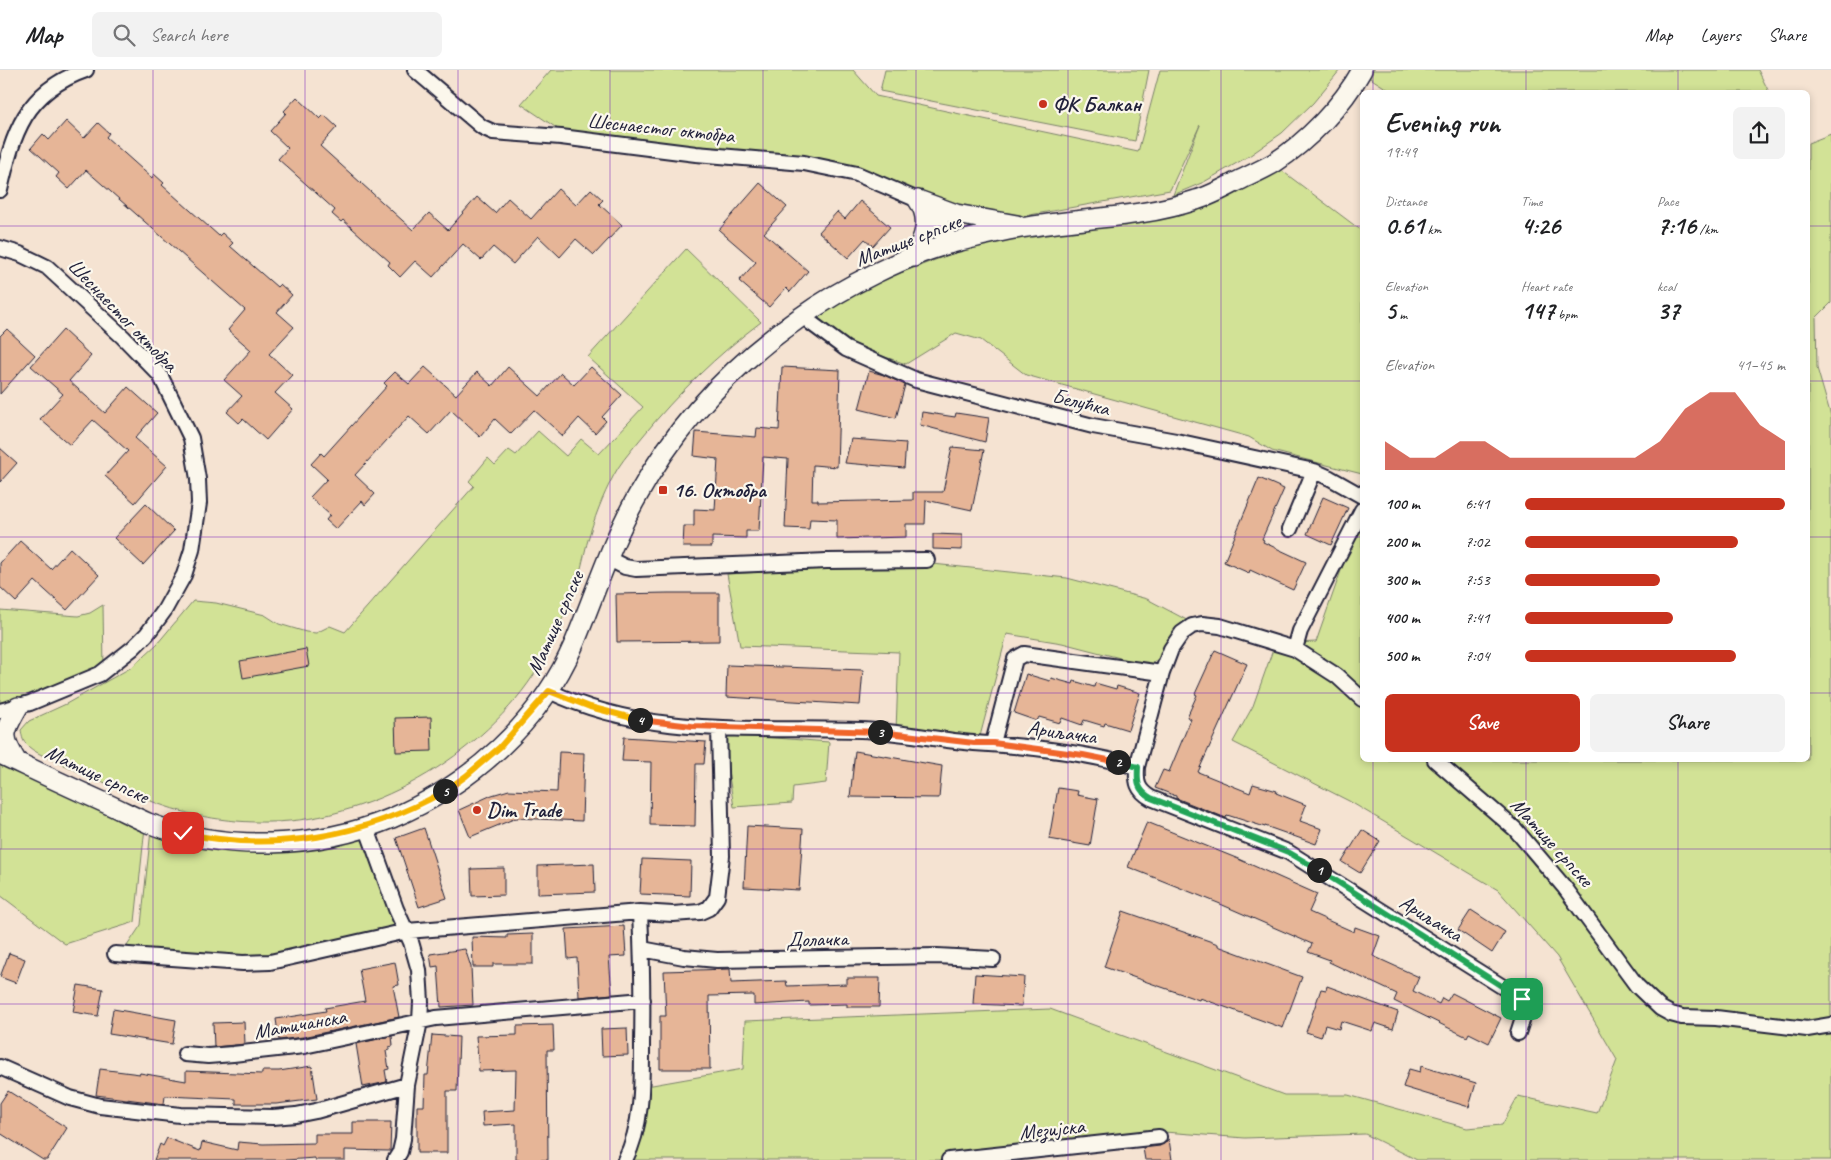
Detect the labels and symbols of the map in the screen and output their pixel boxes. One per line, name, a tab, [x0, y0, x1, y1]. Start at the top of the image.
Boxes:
place label: ФК Балкан	[1053, 91, 1142, 117]
marker: ФК Балкан	[1037, 98, 1049, 110]
street label: Шеснаестог октобра	[586, 107, 738, 149]
street label: Матице српске	[851, 207, 967, 272]
street label: Шеснаестог октобра	[62, 253, 185, 378]
street label: Белућка	[1050, 382, 1114, 422]
place label: 16. Октобра	[673, 477, 768, 503]
marker: 16. Октобра	[657, 484, 669, 496]
street label: Матице српске	[521, 565, 590, 679]
pin: 4	[628, 708, 652, 732]
street label: Ариљачка	[1026, 714, 1100, 750]
pin: 3	[868, 720, 892, 744]
street label: Матице српске	[41, 739, 155, 810]
pin: 2	[1106, 750, 1130, 774]
pin: 5	[432, 778, 458, 804]
street label: Матице српске	[1505, 792, 1600, 894]
place label: Dim Trade	[487, 797, 563, 823]
marker: Dim Trade	[471, 804, 483, 816]
pin	[162, 812, 204, 854]
pin: 1	[1306, 858, 1332, 882]
street label: Ариљачка	[1395, 889, 1469, 948]
street label: Долачка	[786, 925, 851, 953]
pin	[1501, 978, 1543, 1020]
street label: Матичанска	[252, 1003, 350, 1045]
street label: Мезијска	[1018, 1112, 1088, 1146]

